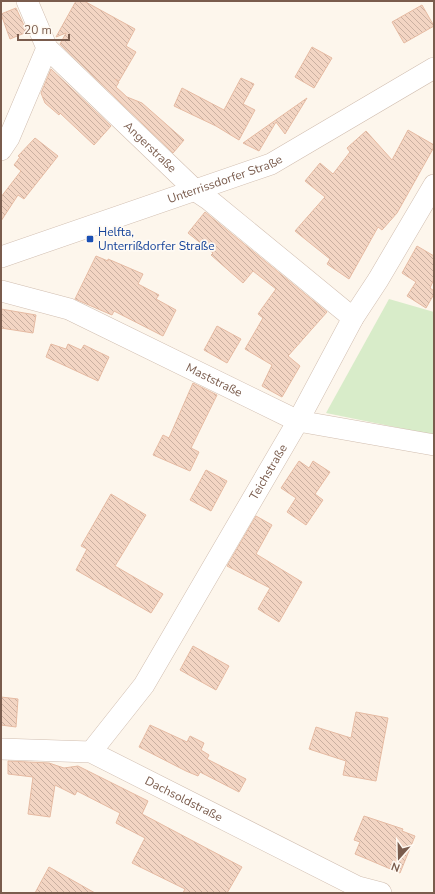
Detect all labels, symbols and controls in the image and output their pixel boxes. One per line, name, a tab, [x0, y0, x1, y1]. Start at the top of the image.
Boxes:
scale bar	[18, 16, 69, 42]
text: 20 m	[24, 22, 52, 38]
street label: Angerstraße	[120, 118, 180, 176]
street label: Unterrissdorfer Straße	[165, 151, 285, 207]
place label: Helfta, Unterrißdorfer Straße	[98, 224, 215, 254]
marker: Helfta, Unterrißdorfer Straße	[85, 234, 95, 244]
street label: Maststraße	[183, 359, 245, 401]
street label: Teichstraße	[246, 441, 291, 503]
street label: Dachsoldstraße	[142, 773, 225, 825]
north arrow	[379, 838, 419, 878]
text: N	[389, 858, 402, 875]

